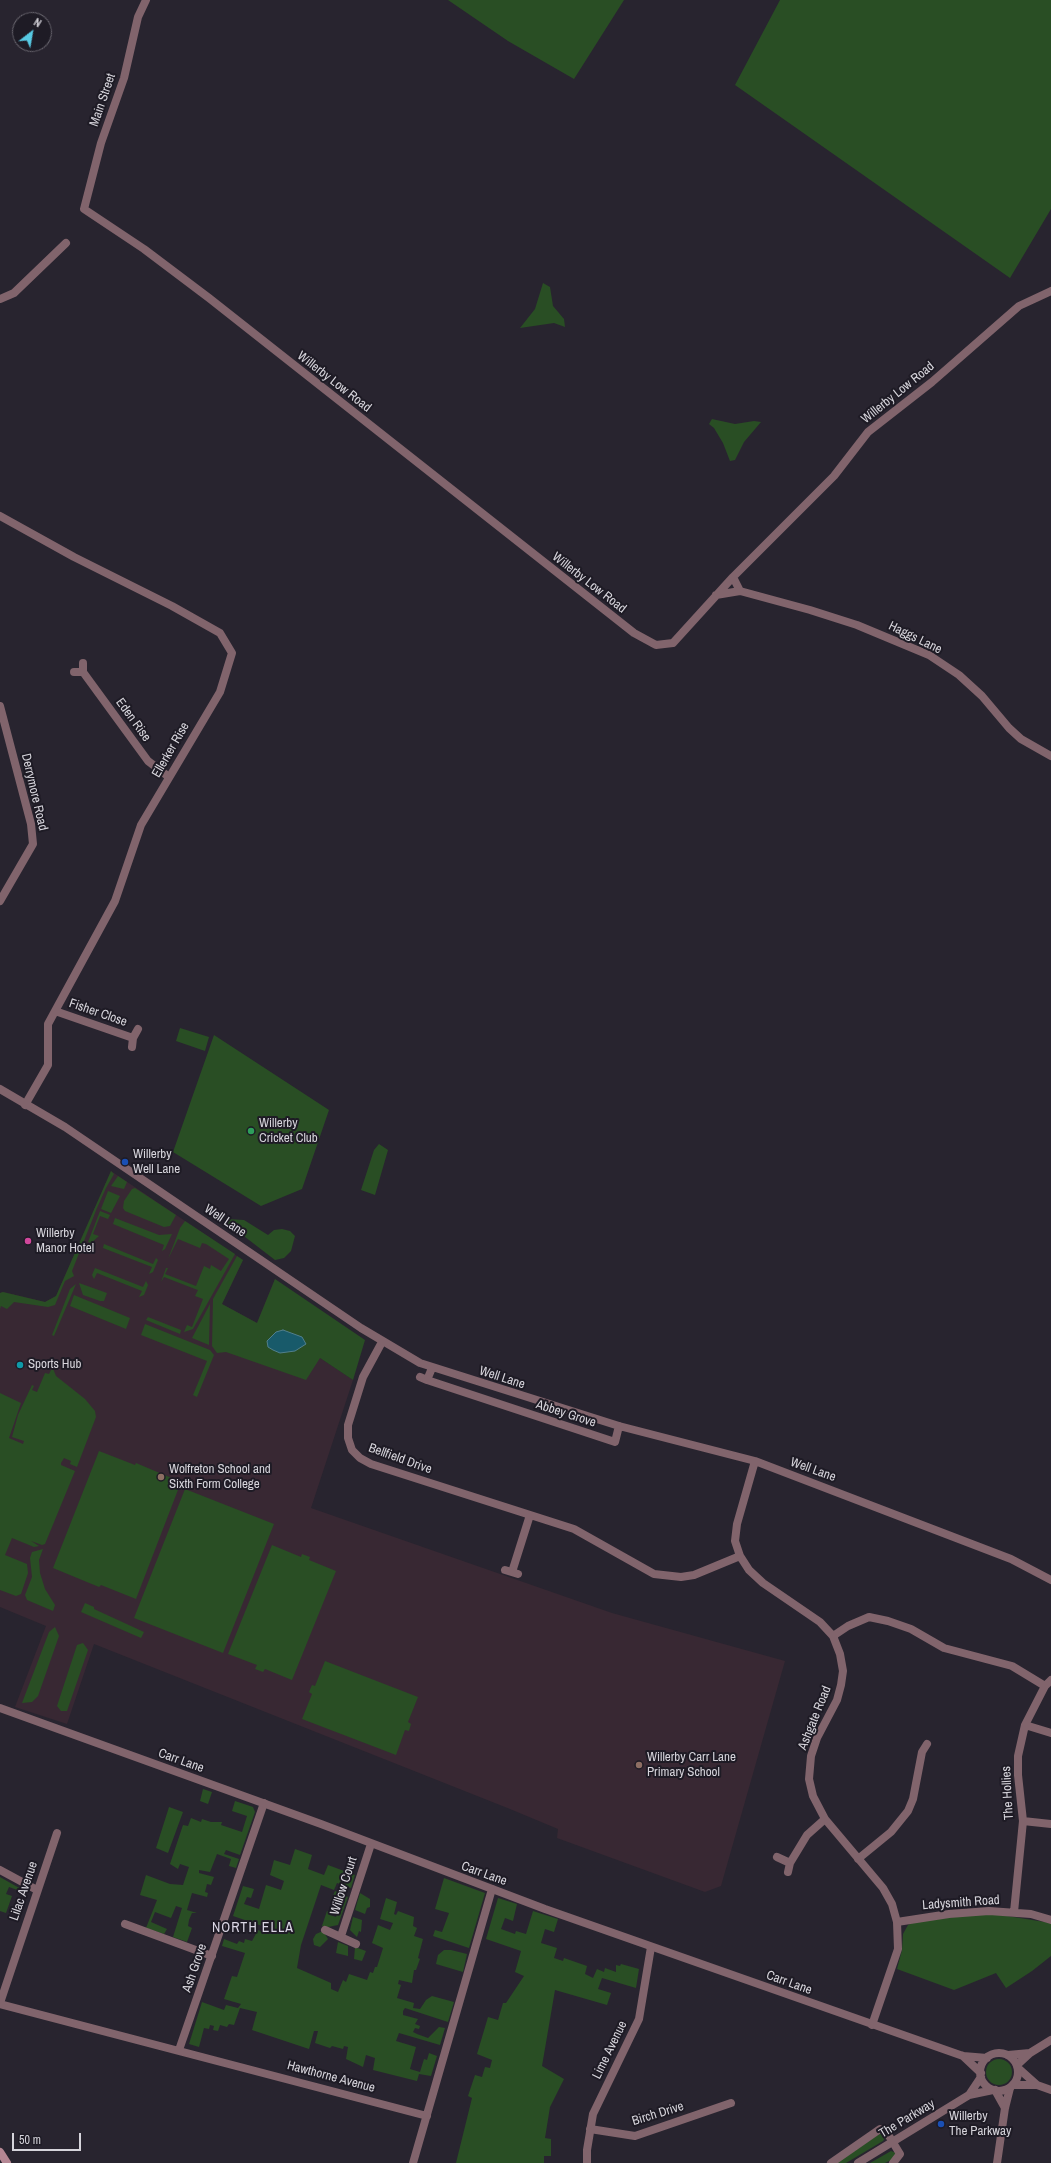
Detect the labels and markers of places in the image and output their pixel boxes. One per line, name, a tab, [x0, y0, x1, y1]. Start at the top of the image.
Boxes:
place label: Willerby Cricket Club	[259, 1116, 318, 1147]
marker: Willerby Cricket Club	[246, 1126, 256, 1136]
place label: Willerby Well Lane	[133, 1147, 180, 1178]
marker: Willerby Well Lane	[120, 1157, 130, 1167]
place label: Willerby Manor Hotel	[36, 1226, 94, 1257]
marker: Willerby Manor Hotel	[23, 1236, 33, 1246]
place label: Sports Hub	[28, 1357, 81, 1373]
marker: Sports Hub	[15, 1360, 25, 1370]
place label: Wolfreton School and Sixth Form College	[169, 1462, 271, 1493]
marker: Wolfreton School and Sixth Form College	[156, 1472, 166, 1482]
place label: Willerby Carr Lane Primary School	[647, 1750, 736, 1781]
marker: Willerby Carr Lane Primary School	[634, 1760, 644, 1770]
place label: Willerby The Parkway	[949, 2109, 1011, 2140]
marker: Willerby The Parkway	[936, 2119, 946, 2129]

